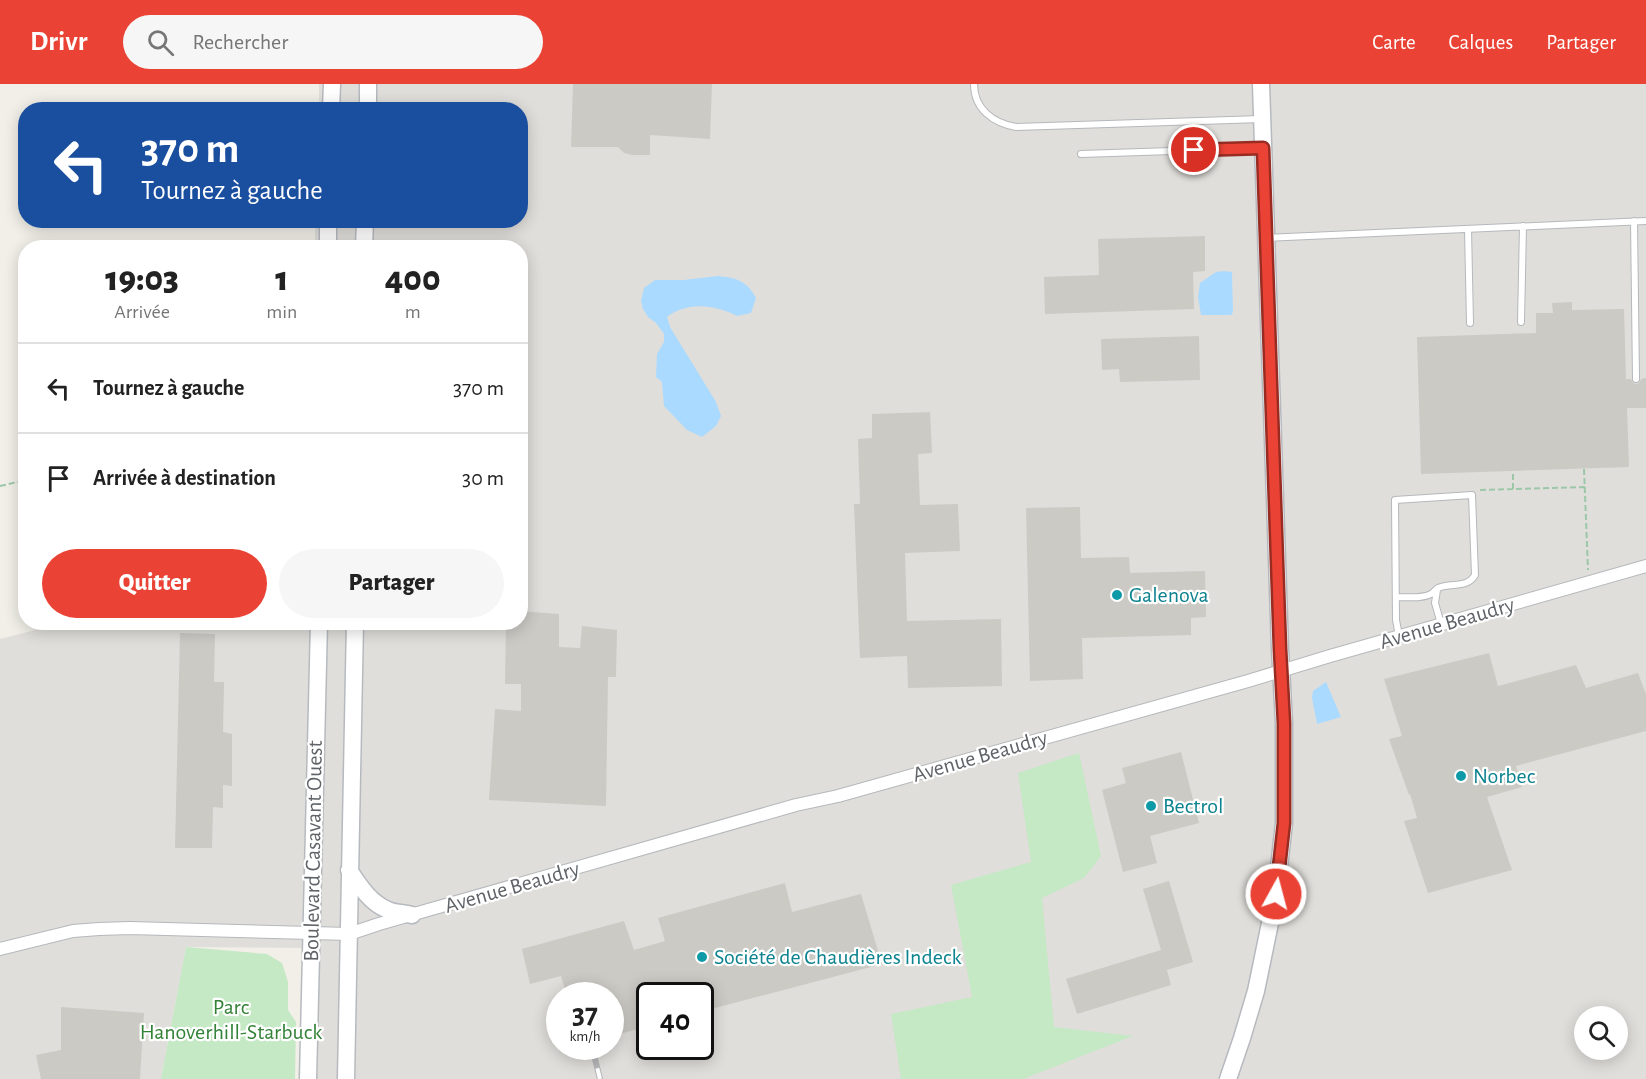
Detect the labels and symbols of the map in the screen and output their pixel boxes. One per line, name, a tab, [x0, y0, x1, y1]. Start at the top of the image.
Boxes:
pin	[1168, 124, 1219, 175]
place label: Galenova	[1129, 584, 1209, 606]
marker: Galenova	[1110, 588, 1124, 602]
street label: Avenue Beaudry	[1377, 593, 1517, 653]
street label: Avenue Beaudry	[910, 726, 1050, 786]
street label: Boulevard Casavant Ouest	[300, 740, 326, 962]
place label: Norbec	[1473, 765, 1536, 787]
marker: Norbec	[1454, 769, 1468, 783]
place label: Bectrol	[1163, 795, 1224, 817]
marker: Bectrol	[1144, 799, 1158, 813]
street label: Avenue Beaudry	[442, 857, 582, 917]
position arrow	[1244, 862, 1308, 926]
place label: Société de Chaudières Indeck	[714, 946, 962, 968]
marker: Société de Chaudières Indeck	[695, 950, 709, 964]
speed limit sign: 40	[636, 982, 714, 1060]
park label: Parc Hanoverhill-Starbuck	[140, 996, 322, 1043]

